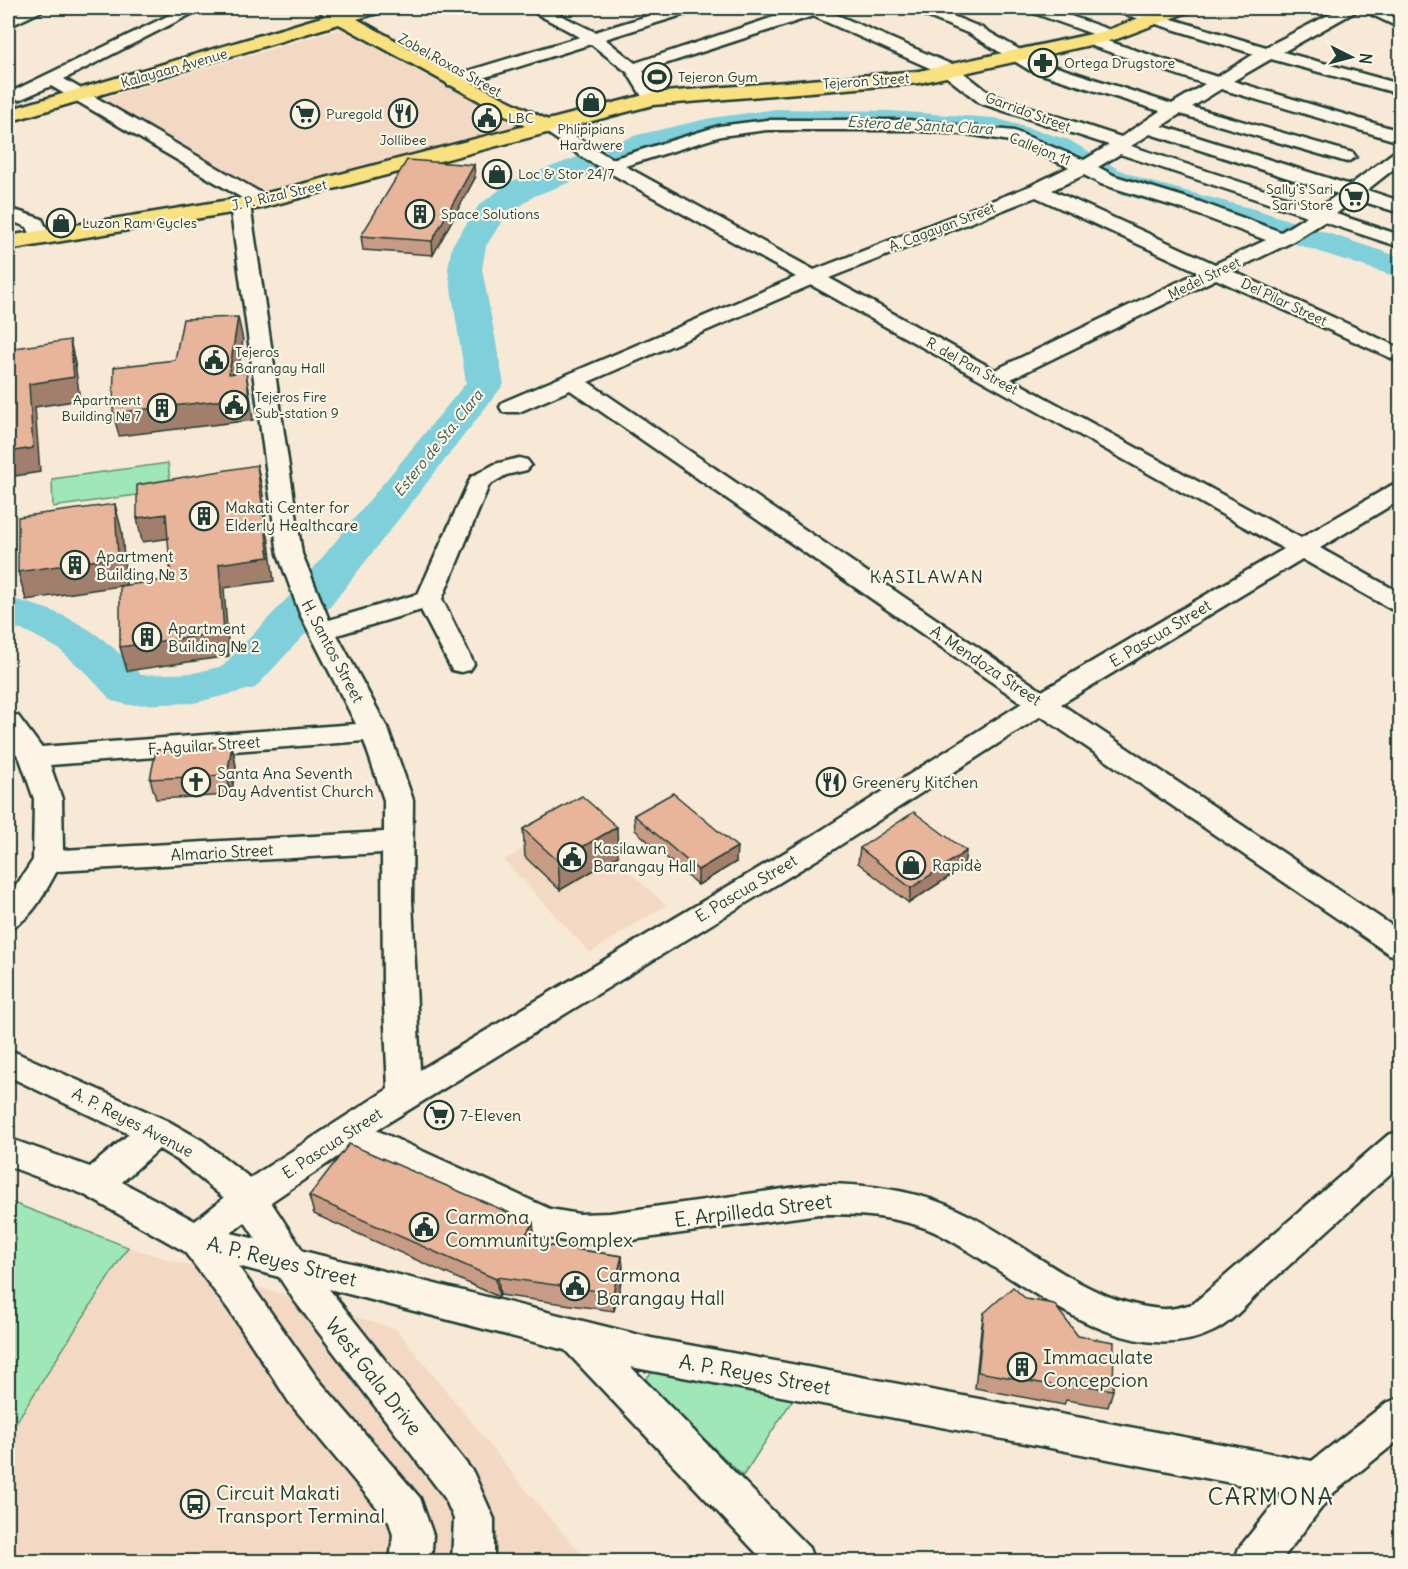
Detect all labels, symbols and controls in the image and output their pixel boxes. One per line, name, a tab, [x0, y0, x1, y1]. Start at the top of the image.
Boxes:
north arrow	[1321, 27, 1381, 87]
street label: Zobel Roxas Street	[395, 29, 505, 101]
street label: Kalayaan Avenue	[119, 44, 229, 92]
pharmacy icon: Ortega Drugstore	[1027, 47, 1059, 79]
text: N	[1355, 52, 1376, 65]
place label: Ortega Drugstore	[1064, 54, 1175, 72]
sports icon: Tejeron Gym	[641, 61, 673, 93]
place label: Tejeron Gym	[678, 68, 758, 86]
street label: Tejeron Street	[822, 69, 910, 93]
shop icon: Phlipipians Hardwere	[575, 86, 607, 118]
street label: Garrido Street	[983, 88, 1073, 136]
restaurant icon: Jollibee	[387, 97, 419, 129]
supermarket icon: Puregold	[289, 98, 321, 130]
public building icon: LBC	[471, 102, 503, 134]
place label: Puregold	[326, 105, 382, 123]
place label: LBC	[508, 109, 534, 127]
water label: Estero de Santa Clara	[847, 112, 995, 138]
place label: Phlipipians Hardwere	[557, 120, 625, 154]
street label: Callejon 11	[1007, 129, 1073, 169]
place label: Jollibee	[379, 131, 427, 149]
shop icon: Loc & Stor 24/7	[481, 158, 513, 190]
place label: Loc & Stor 24/7	[518, 165, 615, 183]
street label: J. P. Rizal Street	[230, 175, 329, 215]
place label: Sally's Sari Sari Store	[1266, 180, 1333, 214]
supermarket icon: Sally's Sari Sari Store	[1338, 181, 1370, 213]
building icon: Space Solutions	[404, 198, 436, 230]
street label: A. Cagayan Street	[886, 198, 998, 256]
place label: Space Solutions	[441, 205, 540, 223]
shop icon: Luzon Ram Cycles	[45, 207, 77, 239]
place label: Luzon Ram Cycles	[82, 214, 197, 232]
street label: Medel Street	[1165, 253, 1243, 303]
street label: Del Pilar Street	[1238, 274, 1330, 330]
street label: R. del Pan Street	[923, 333, 1021, 399]
place label: Tejeros Barangay Hall	[235, 343, 325, 377]
public building icon: Tejeros Barangay Hall	[198, 344, 230, 376]
water label: Estero de Sta. Clara	[389, 385, 488, 500]
place label: Tejeros Fire Sub-station 9	[255, 388, 339, 422]
public building icon: Tejeros Fire Sub-station 9	[218, 389, 250, 421]
place label: Apartment Building № 7	[62, 391, 141, 425]
building icon: Apartment Building № 7	[146, 392, 178, 424]
place label: Makati Center for Elderly Healthcare	[225, 497, 358, 535]
building icon: Makati Center for Elderly Healthcare	[188, 500, 220, 532]
place label: Apartment Building № 3	[96, 546, 188, 584]
building icon: Apartment Building № 3	[59, 549, 91, 581]
district label: KASILAWAN	[870, 565, 984, 588]
street label: E. Pascua Street	[1105, 594, 1215, 671]
street label: H. Santos Street	[297, 596, 369, 707]
place label: Apartment Building № 2	[168, 618, 260, 656]
street label: A. Mendoza Street	[927, 620, 1046, 710]
building icon: Apartment Building № 2	[131, 621, 163, 653]
street label: F. Aguilar Street	[147, 731, 262, 759]
place label: Santa Ana Seventh Day Adventist Church	[217, 763, 374, 801]
church icon: Santa Ana Seventh Day Adventist Church	[180, 766, 212, 798]
restaurant icon: Greenery Kitchen	[815, 766, 847, 798]
place label: Greenery Kitchen	[852, 772, 978, 792]
place label: Kasilawan Barangay Hall	[593, 838, 696, 876]
street label: Almario Street	[170, 839, 274, 865]
public building icon: Kasilawan Barangay Hall	[556, 841, 588, 873]
street label: E. Pascua Street	[691, 849, 801, 926]
shop icon: Rapidè	[895, 849, 927, 881]
place label: Rapidè	[932, 855, 982, 875]
street label: A. P. Reyes Avenue	[69, 1083, 197, 1161]
supermarket icon: 7-Eleven	[423, 1099, 455, 1131]
street label: E. Pascua Street	[278, 1103, 386, 1183]
place label: 7-Eleven	[460, 1105, 521, 1125]
street label: E. Arpilleda Street	[673, 1188, 833, 1232]
place label: Carmona Community Complex	[445, 1204, 633, 1252]
public building icon: Carmona Community Complex	[408, 1211, 440, 1243]
street label: A. P. Reyes Street	[205, 1230, 360, 1292]
place label: Carmona Barangay Hall	[596, 1262, 725, 1310]
public building icon: Carmona Barangay Hall	[559, 1270, 591, 1302]
street label: West Gala Drive	[320, 1312, 428, 1440]
place label: Immaculate Concepcion	[1043, 1344, 1153, 1392]
street label: A. P. Reyes Street	[677, 1348, 833, 1400]
building icon: Immaculate Concepcion	[1006, 1351, 1038, 1383]
place label: Circuit Makati Transport Terminal	[216, 1480, 385, 1528]
district label: CARMONA	[1207, 1481, 1335, 1511]
bus stop icon: Circuit Makati Transport Terminal	[179, 1488, 211, 1520]

